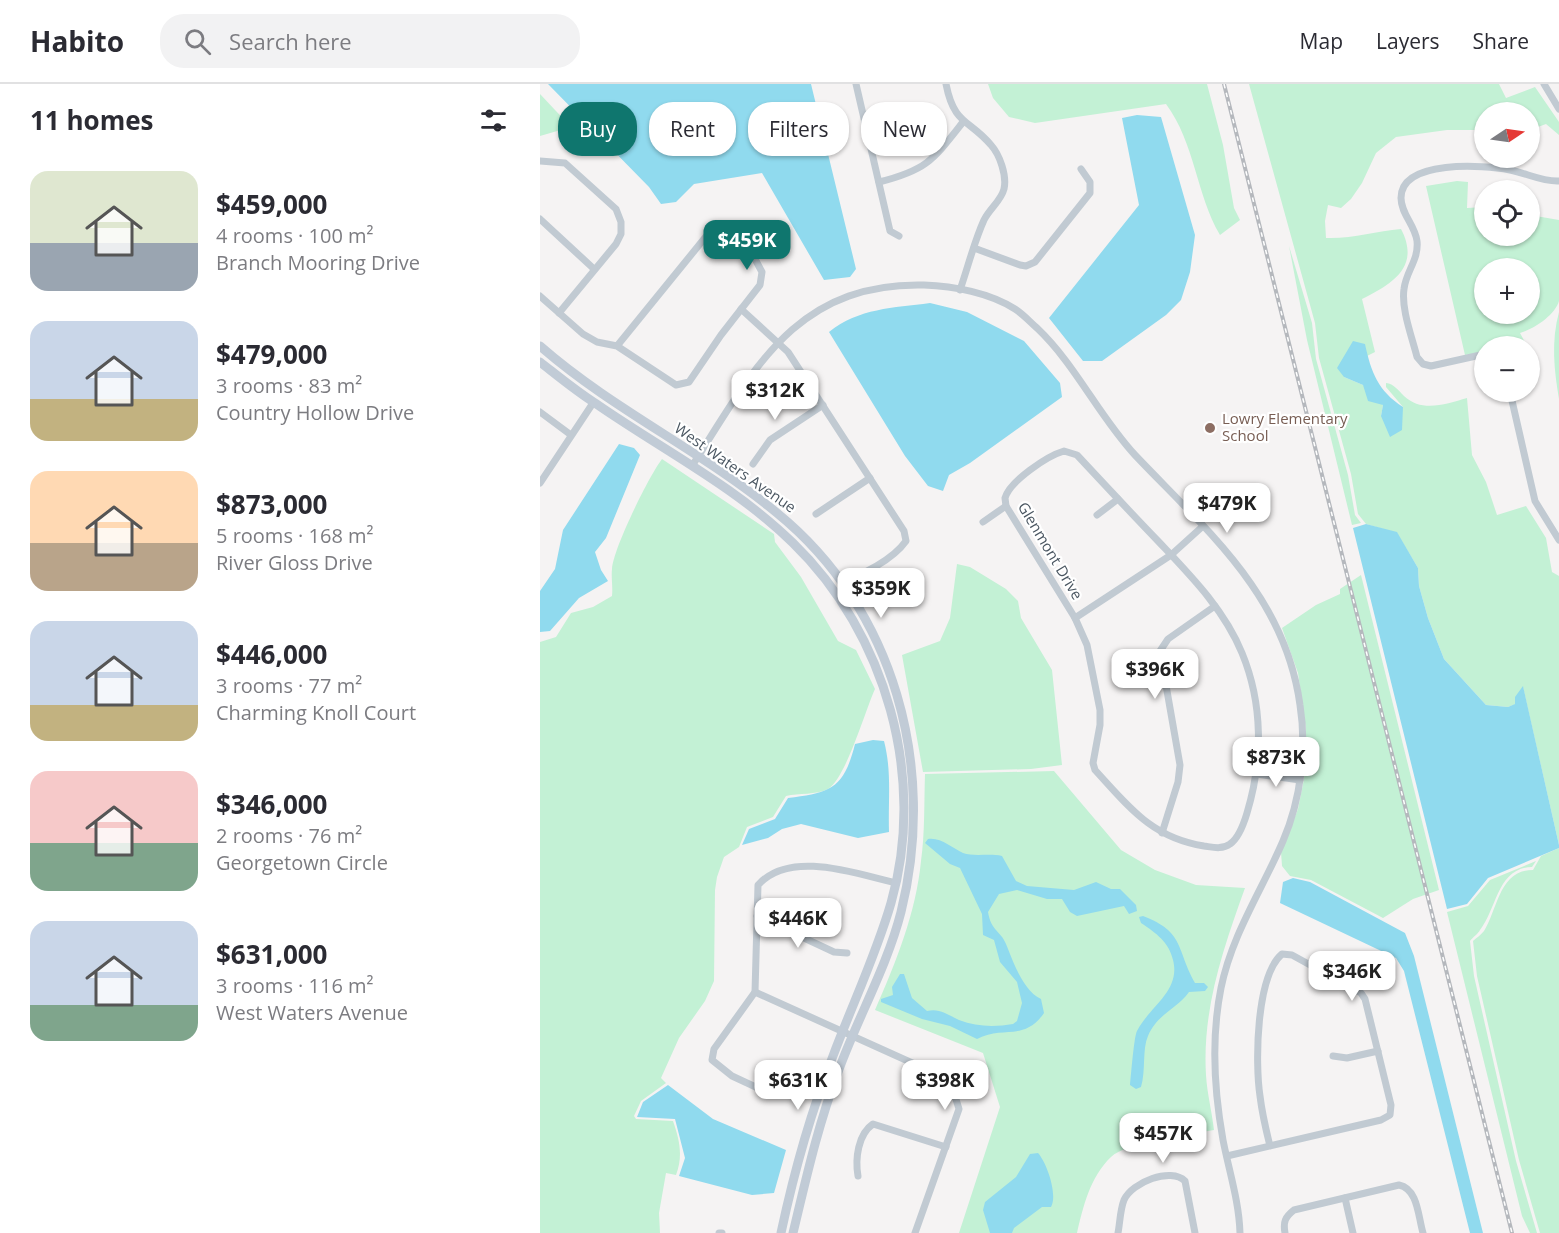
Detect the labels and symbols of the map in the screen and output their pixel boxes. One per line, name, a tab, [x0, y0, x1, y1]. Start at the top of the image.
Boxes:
north arrow	[1474, 102, 1540, 168]
pin: $459K	[705, 220, 789, 271]
pin: $312K	[733, 370, 817, 421]
place label: Lowry Elementary School	[1222, 408, 1348, 445]
street label: West Waters Avenue	[671, 418, 800, 517]
marker: Lowry Elementary School	[1203, 421, 1217, 435]
pin: $479K	[1185, 483, 1269, 534]
street label: Glenmont Drive	[1014, 498, 1088, 603]
pin: $359K	[839, 568, 923, 619]
pin: $396K	[1113, 649, 1197, 700]
pin: $873K	[1234, 737, 1318, 788]
pin: $446K	[756, 898, 840, 949]
pin: $346K	[1310, 951, 1394, 1002]
pin: $631K	[756, 1060, 840, 1111]
pin: $398K	[903, 1060, 987, 1111]
pin: $457K	[1121, 1113, 1205, 1164]

